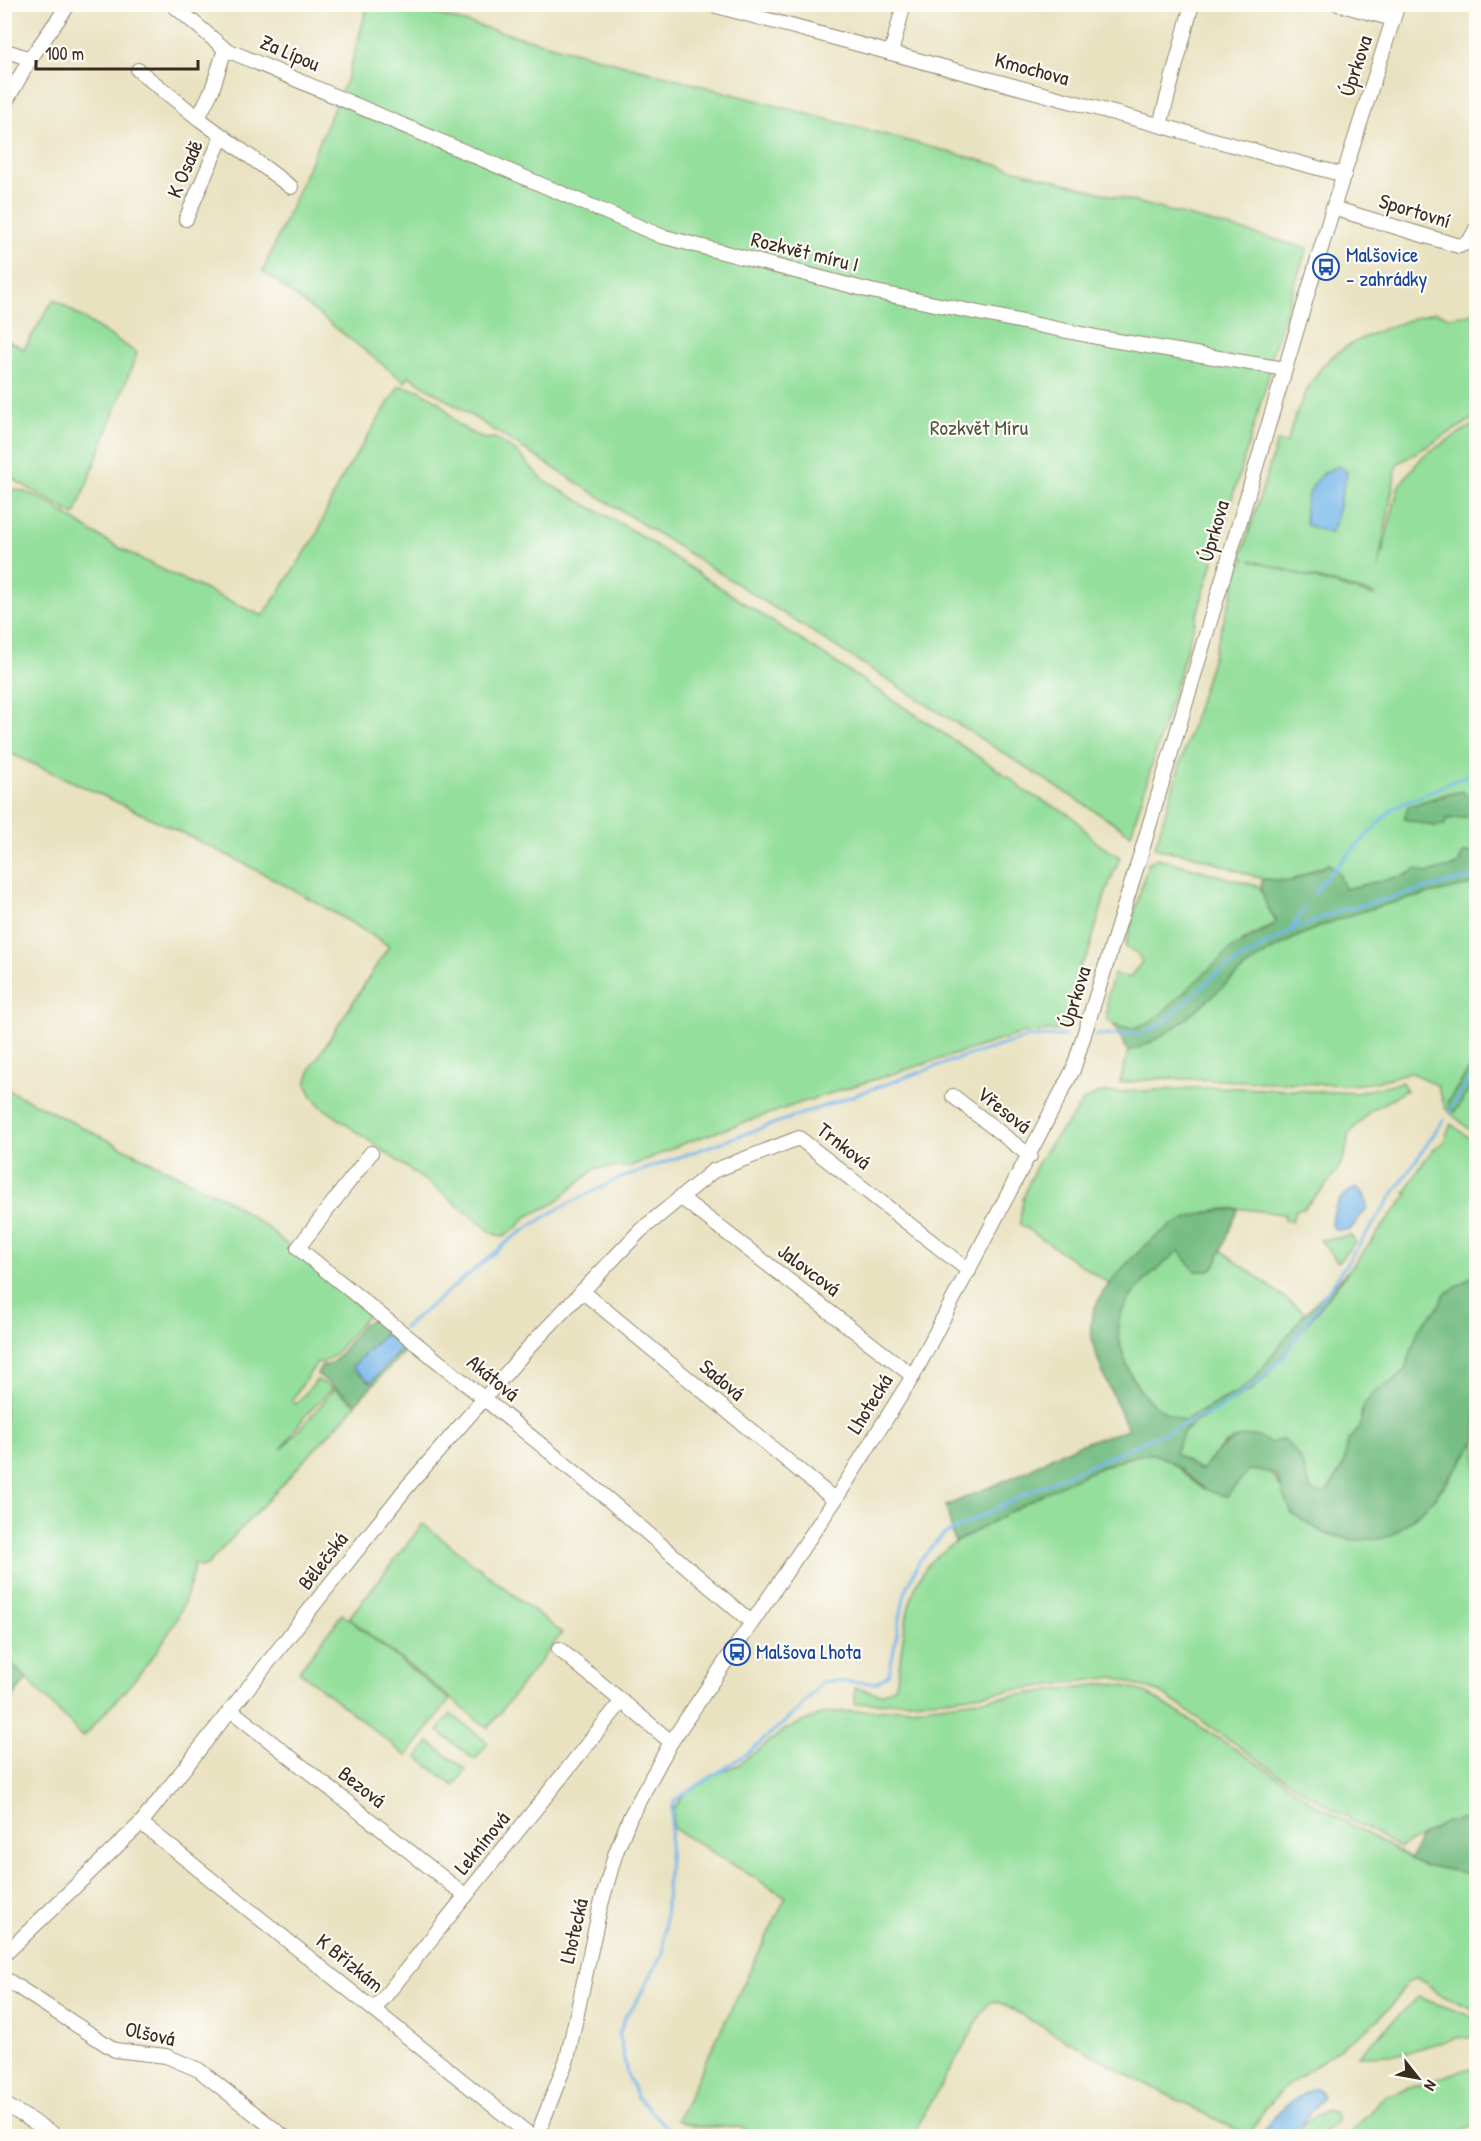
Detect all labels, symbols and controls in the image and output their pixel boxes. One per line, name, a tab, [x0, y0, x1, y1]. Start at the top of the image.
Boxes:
street label: Za Lípou	[256, 27, 325, 78]
street label: Úprkova	[1332, 32, 1379, 100]
scale bar	[36, 33, 198, 71]
text: 100 m	[45, 41, 84, 66]
street label: Kmochova	[992, 45, 1072, 92]
street label: K Osadě	[159, 135, 210, 202]
street label: Sportovní	[1376, 186, 1455, 235]
street label: Rozkvět míru I	[748, 224, 862, 279]
place label: Malšovice - zahrádky	[1346, 240, 1428, 293]
bus stop icon: Malšovice - zahrádky	[1311, 252, 1341, 282]
park label: Rozkvět Míru	[930, 413, 1029, 442]
street label: Úprkova	[1191, 497, 1236, 565]
street label: Úprkova	[1052, 963, 1098, 1031]
street label: Vřesová	[971, 1079, 1037, 1140]
street label: Trnková	[811, 1115, 877, 1176]
street label: Jalovcová	[772, 1236, 847, 1303]
street label: Akátová	[461, 1348, 526, 1408]
street label: Sadová	[693, 1352, 751, 1407]
street label: Lhotecká	[840, 1368, 899, 1439]
street label: Bělečská	[291, 1526, 354, 1596]
bus stop icon: Malšova Lhota	[722, 1637, 752, 1667]
place label: Malšova Lhota	[756, 1637, 861, 1666]
street label: Bezová	[332, 1759, 392, 1814]
street label: Leknínová	[447, 1805, 516, 1880]
street label: Lhotecká	[552, 1896, 595, 1966]
street label: K Břízkám	[310, 1926, 390, 1999]
street label: Olšová	[122, 2014, 178, 2053]
north arrow	[1388, 2048, 1448, 2108]
text: N	[1419, 2076, 1442, 2095]

